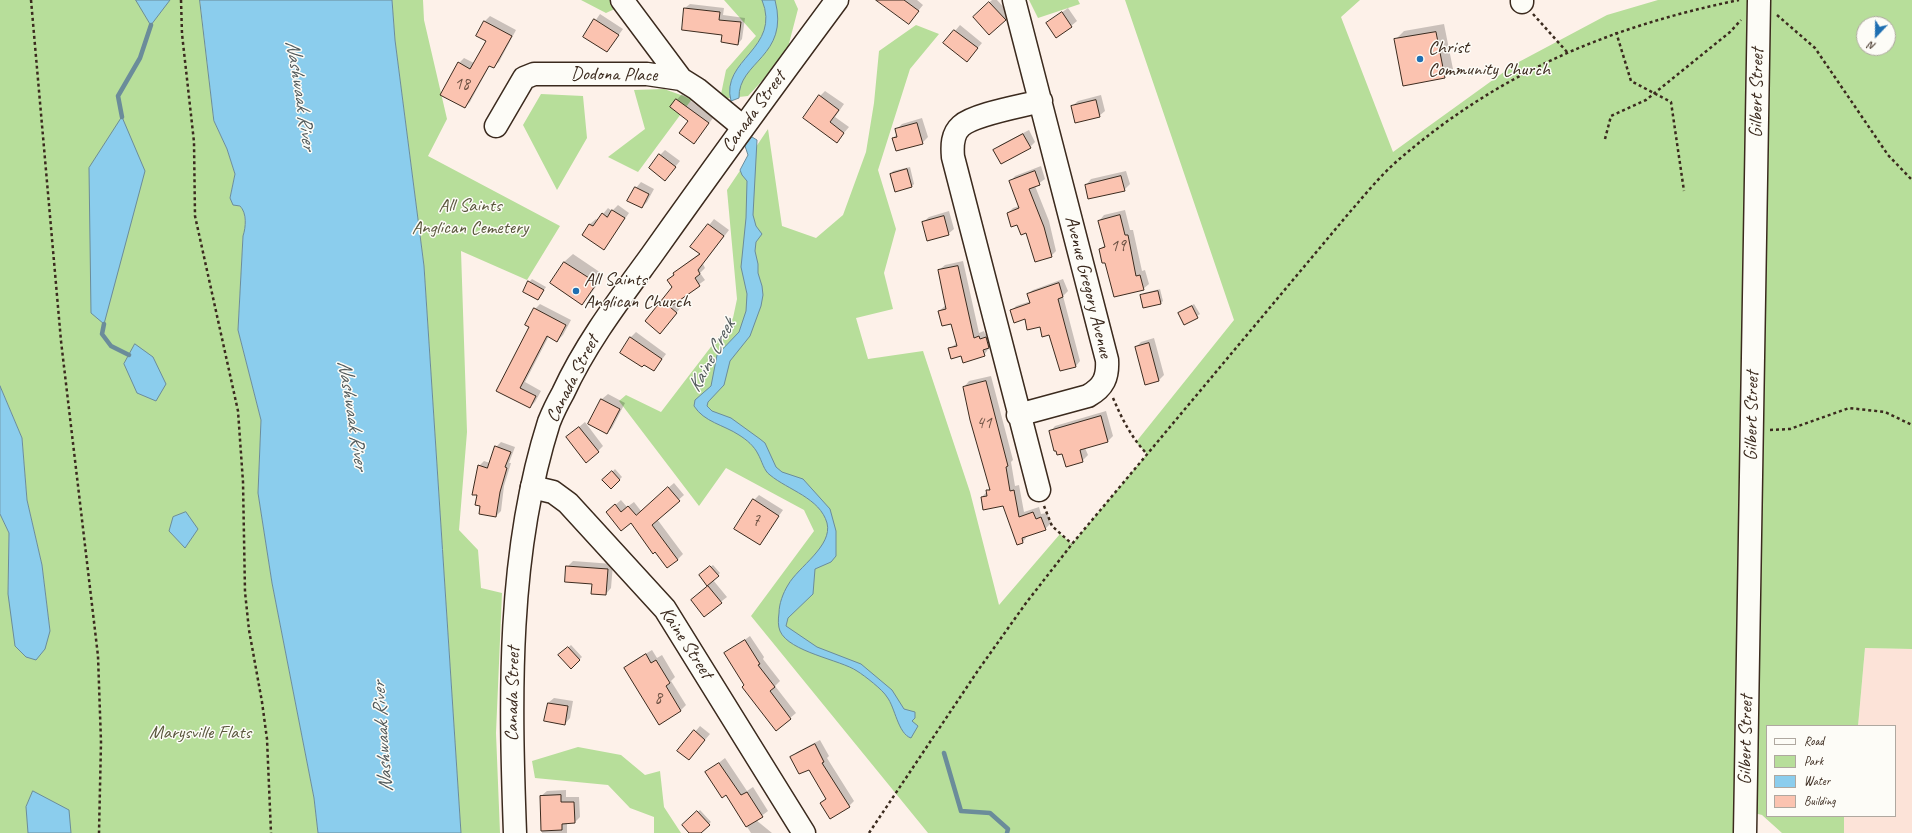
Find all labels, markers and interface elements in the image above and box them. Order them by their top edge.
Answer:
north arrow [1856,16,1896,56]
place label: Christ Community Church [1428,37,1550,81]
text: N [1866,38,1878,54]
water label: Nashwaak River [280,39,320,151]
street label: Gilbert Street [1745,48,1769,138]
marker: Christ Community Church [1415,54,1425,64]
street label: Dodona Place [571,63,657,87]
street label: Canada Street [717,67,791,157]
house number: 18 [454,75,470,95]
park label: All Saints Anglican Cemetery [412,195,528,239]
street label: Avenue Gregory Avenue [1059,214,1117,360]
house number: 19 [1110,237,1126,257]
place label: All Saints Anglican Church [584,269,690,313]
marker: All Saints Anglican Church [571,286,581,296]
water label: Kaine Creek [683,316,741,396]
street label: Canada Street [541,332,605,426]
water label: Nashwaak River [332,359,372,471]
street label: Gilbert Street [1740,371,1764,461]
house number: 41 [976,414,992,434]
house number: 7 [752,512,760,532]
street label: Kaine Street [654,603,718,683]
street label: Canada Street [501,646,525,742]
water label: Nashwaak River [367,681,399,793]
house number: 8 [654,689,662,709]
street label: Gilbert Street [1734,695,1758,785]
park label: Marysville Flats [149,722,251,744]
legend [1766,725,1896,817]
text: Road [1804,733,1824,749]
text: Park [1804,753,1823,769]
text: Water [1804,773,1830,789]
text: Building [1804,793,1836,809]

